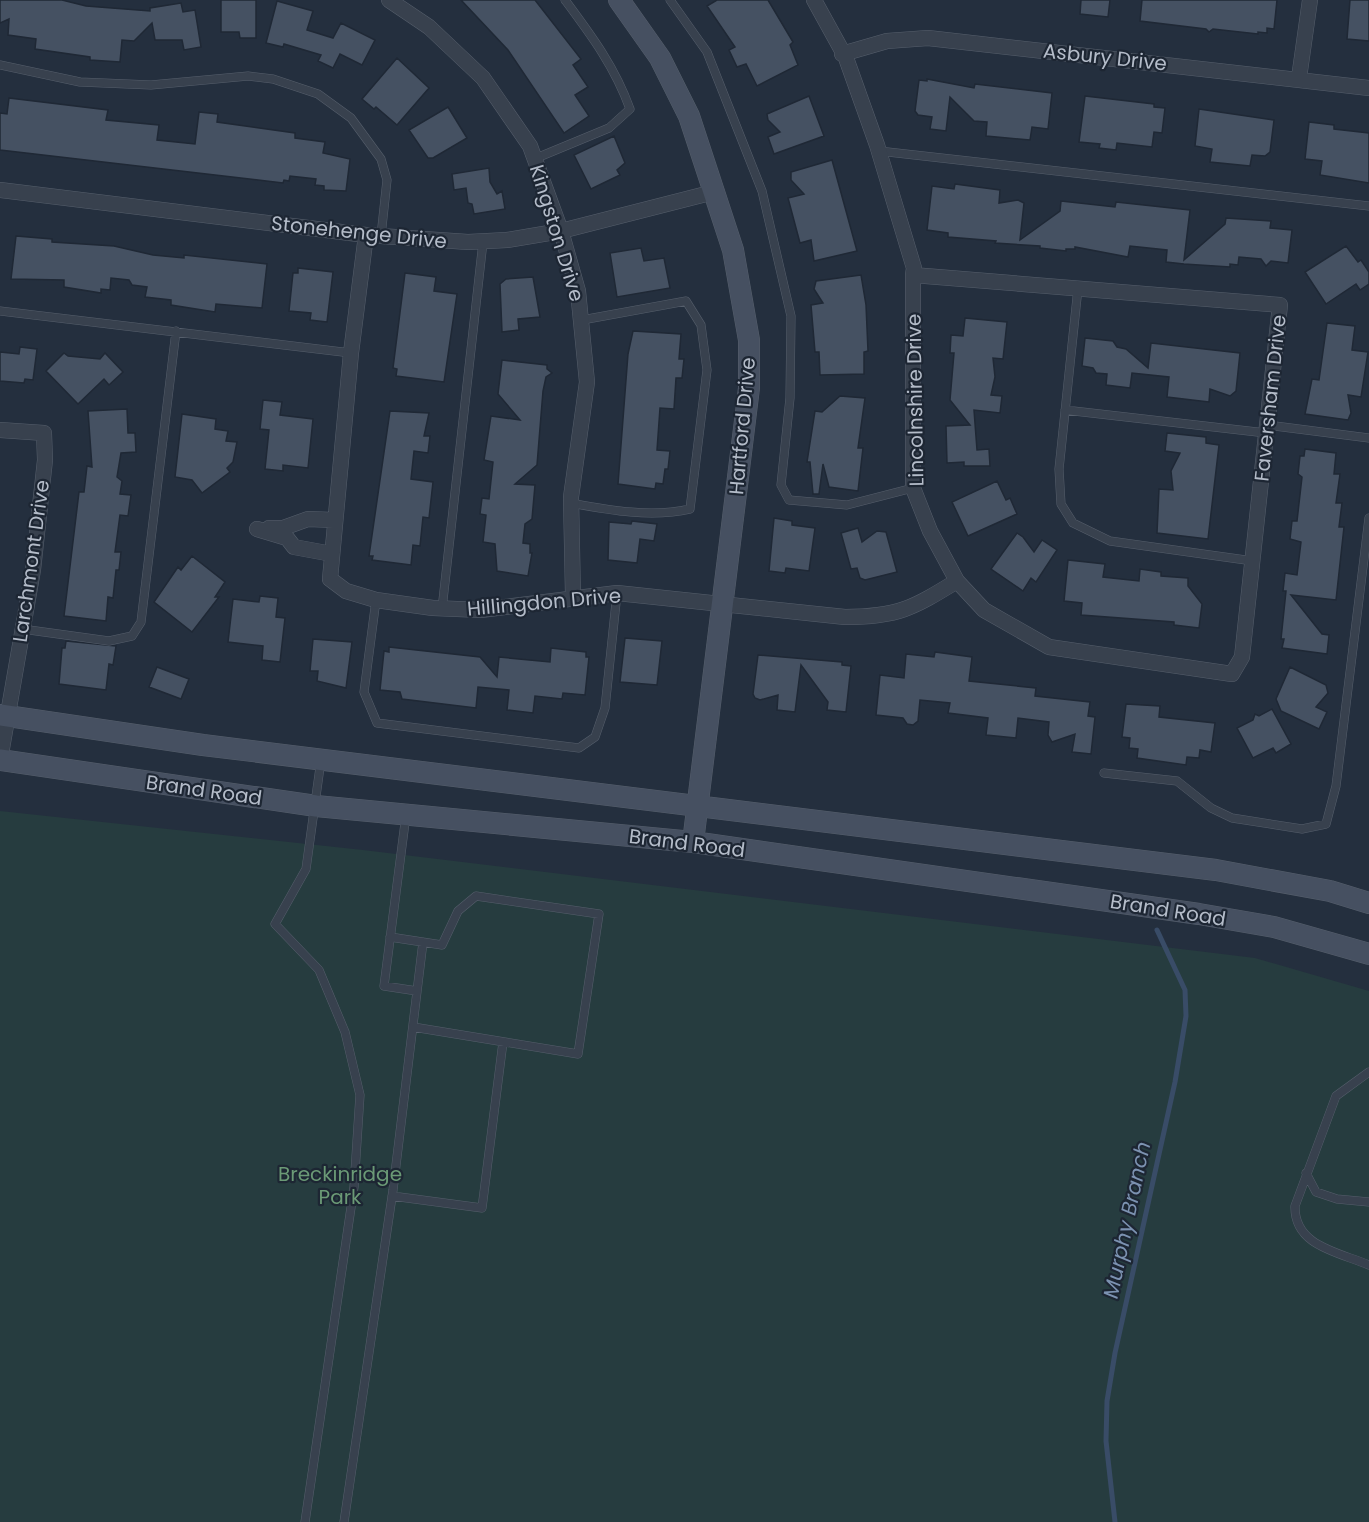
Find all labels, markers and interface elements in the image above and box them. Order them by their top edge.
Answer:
street label: Asbury Drive [1042,37,1168,77]
street label: Kingston Drive [523,161,591,305]
street label: Stonehenge Drive [270,209,448,255]
street label: Faversham Drive [1247,313,1293,483]
street label: Lincolnshire Drive [899,314,931,486]
street label: Hartford Drive [722,356,762,496]
street label: Larchmont Drive [6,478,56,644]
street label: Hillingdon Drive [466,581,622,623]
street label: Brand Road [144,768,264,812]
street label: Brand Road [627,822,747,864]
street label: Brand Road [1108,887,1228,933]
water label: Murphy Branch [1096,1139,1157,1301]
park label: Breckinridge Park [278,1160,402,1211]

